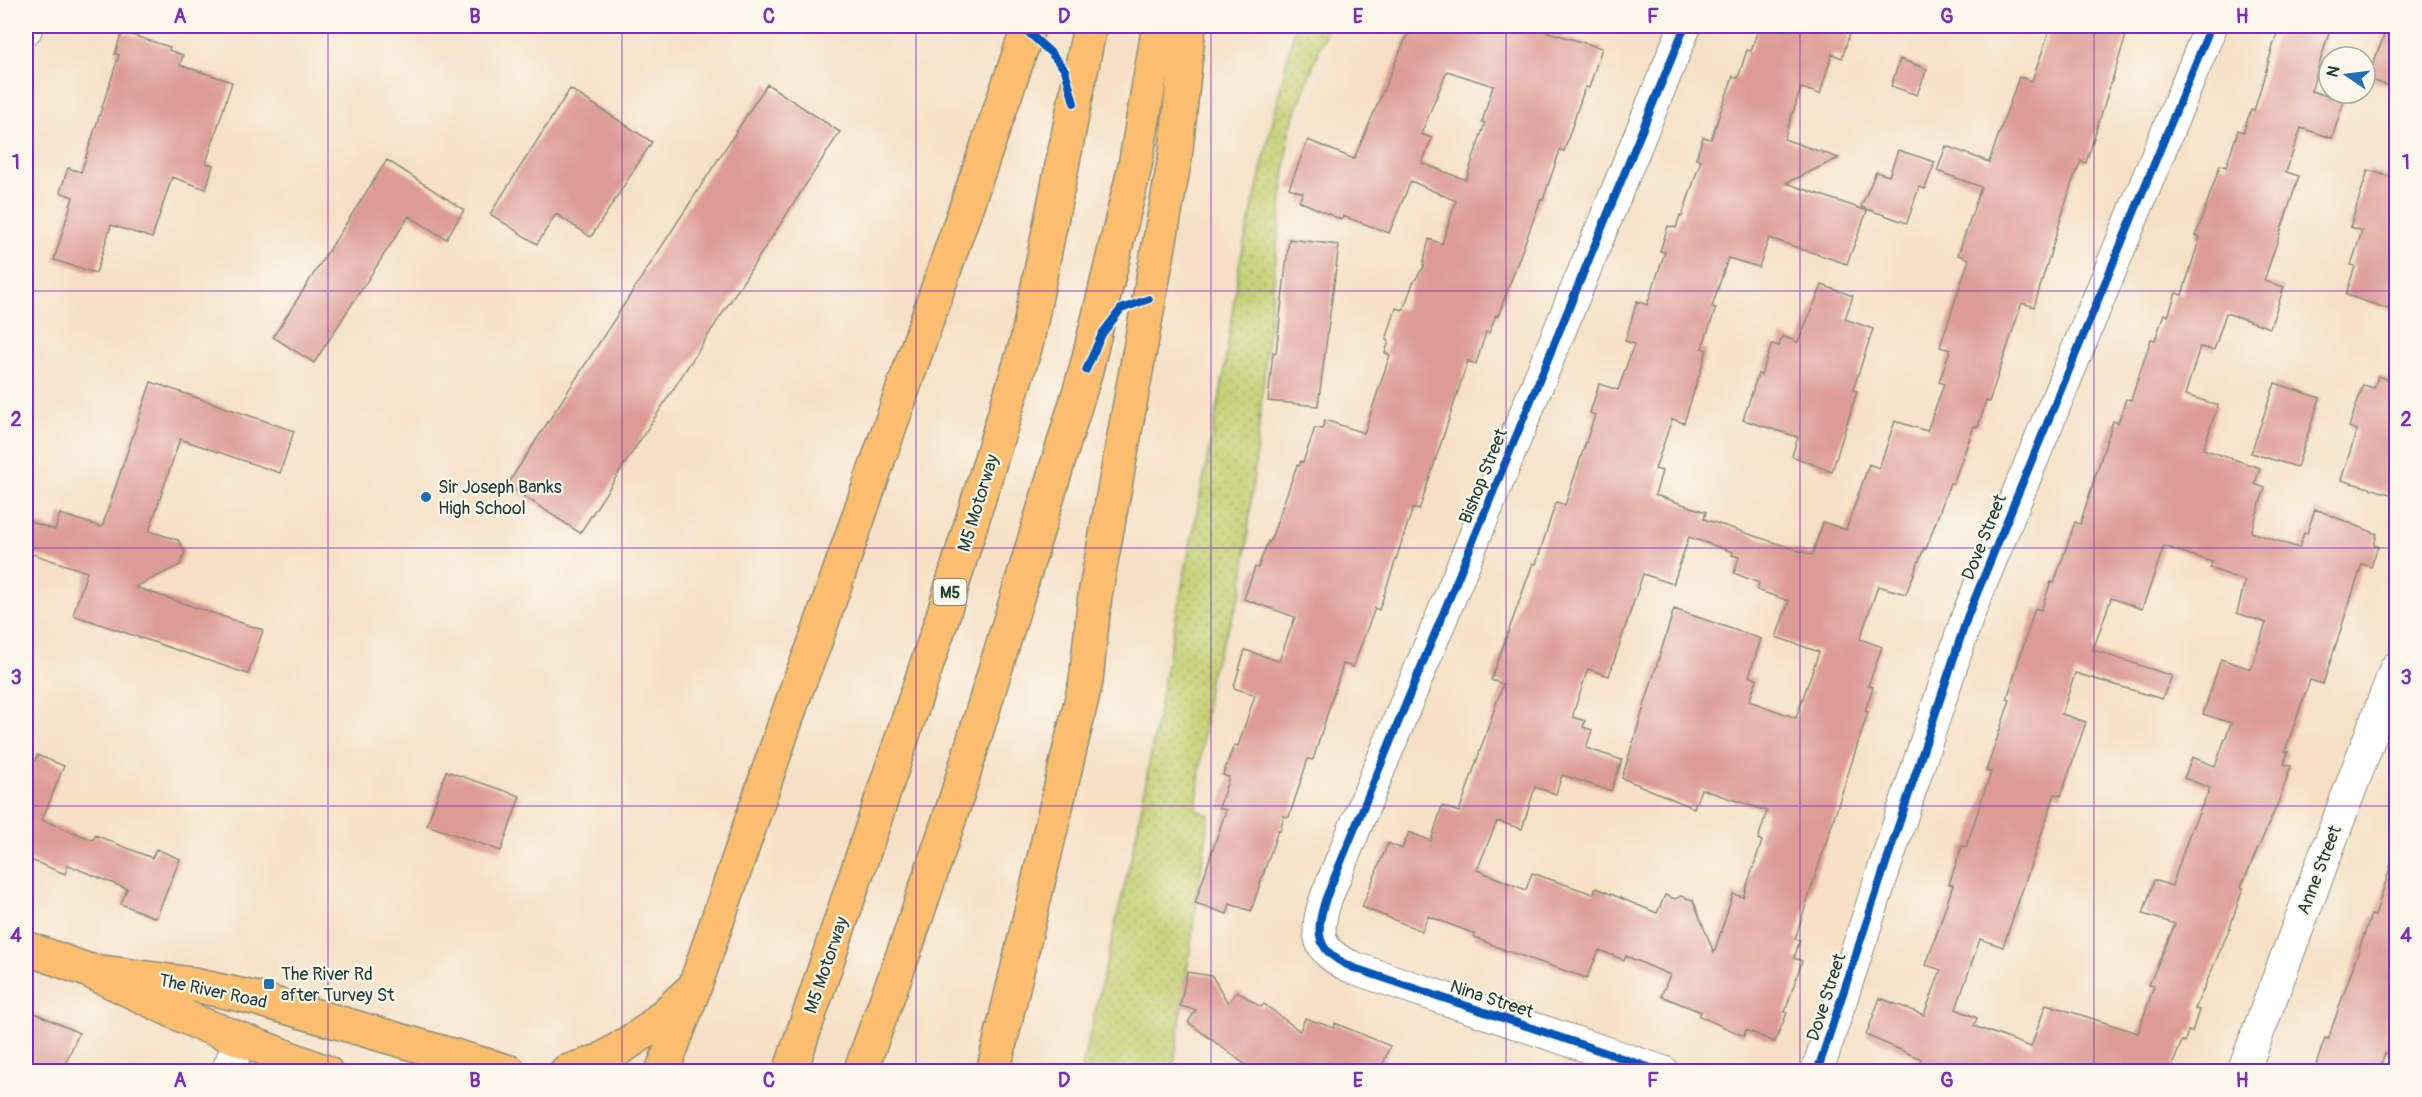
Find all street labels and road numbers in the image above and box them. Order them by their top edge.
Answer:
street label: Bishop Street [1454,424,1513,527]
street label: M5 Motorway [953,451,1004,555]
street label: Dove Street [1957,490,2012,584]
road number: M5 [934,579,966,605]
street label: Anne Street [2292,822,2347,918]
street label: M5 Motorway [799,913,854,1017]
street label: Dove Street [1802,950,1852,1044]
street label: The River Road [157,969,269,1014]
street label: Nina Street [1447,975,1537,1024]

